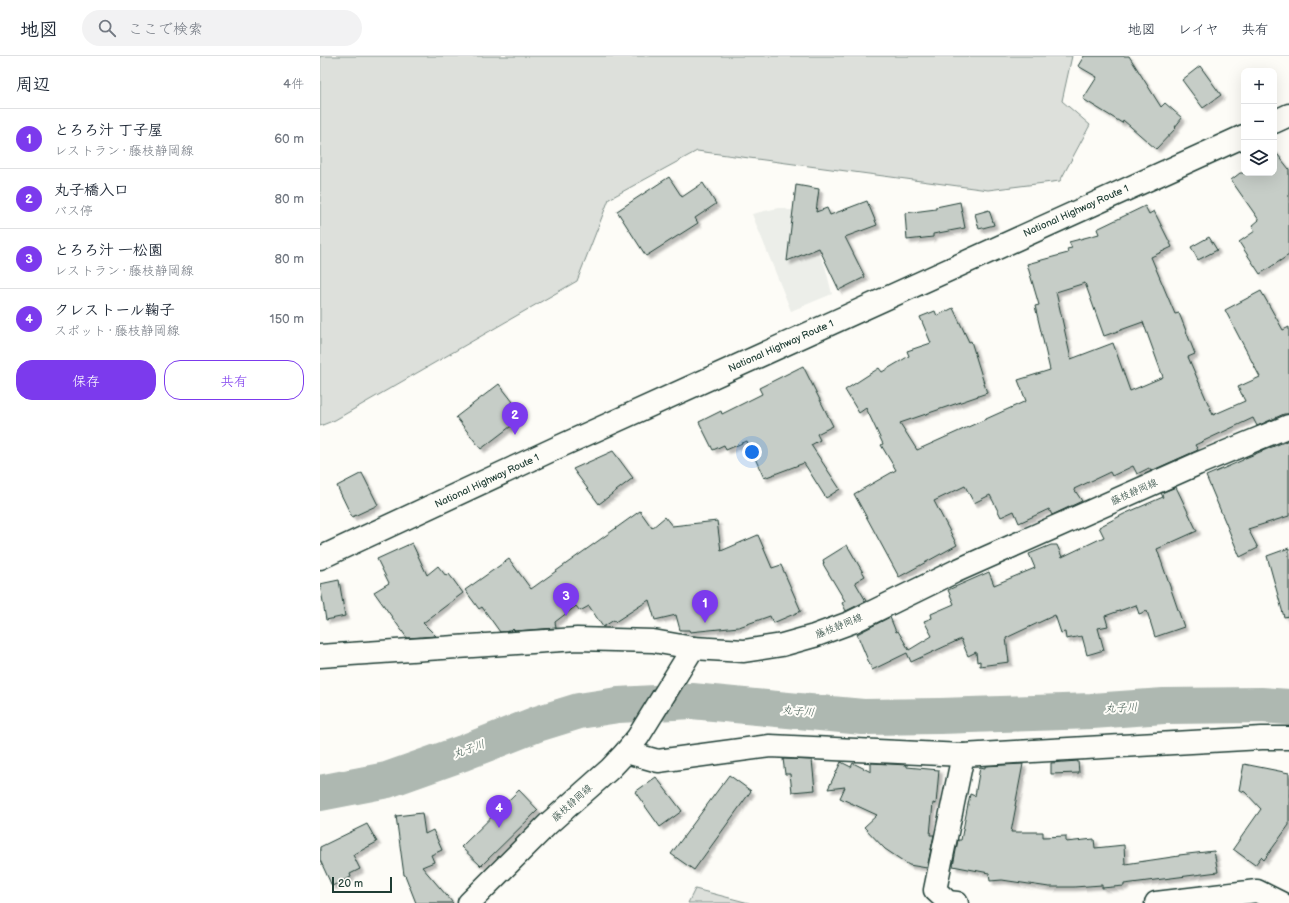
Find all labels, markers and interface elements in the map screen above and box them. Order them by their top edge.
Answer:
search box [82,10,362,46]
icon: search [96,17,118,39]
text: 地図 [20,19,58,42]
text: ここで検索 [128,20,203,39]
text: 地図 [1128,21,1156,38]
text: レイヤ [1178,21,1219,38]
text: 共有 [1241,21,1269,38]
map controls [1241,68,1277,176]
button: + [1241,68,1277,104]
text: 周辺 [16,75,50,95]
text: 4件 [283,76,304,92]
button: − [1241,104,1277,140]
text: とろろ汁 丁子屋 [54,121,163,140]
text: 1 [26,131,32,147]
text: 60 m [274,131,304,147]
button: layers [1241,140,1277,176]
text: レストラン · 藤枝静岡線 [54,143,194,159]
text: 丸子橋入口 [54,181,129,200]
street label: National Highway Route 1 [1022,182,1131,240]
text: 2 [25,191,33,207]
text: 80 m [275,191,304,207]
text: バス停 [54,203,93,219]
text: とろろ汁 一松園 [54,241,163,260]
text: 3 [25,251,33,267]
text: 80 m [275,251,304,267]
text: レストラン · 藤枝静岡線 [54,263,194,279]
text: クレストール鞠子 [54,301,175,320]
text: 4 [25,311,33,327]
text: 150 m [270,311,304,327]
street label: National Highway Route 1 [727,317,836,375]
text: スポット · 藤枝静岡線 [54,323,179,339]
button: 保存 [16,360,156,400]
button: 共有 [164,360,304,400]
pin: 2 [502,402,528,435]
your location [742,442,762,462]
street label: National Highway Route 1 [433,451,541,510]
street label: 藤枝静岡線 [1109,476,1159,508]
pin: 3 [553,583,579,616]
pin: 1 [692,590,718,623]
street label: 藤枝静岡線 [814,611,864,641]
water label: 丸子川 [1104,701,1138,715]
water label: 丸子川 [781,703,815,719]
water label: 丸子川 [451,737,487,761]
street label: 藤枝静岡線 [549,782,595,824]
pin: 4 [486,795,512,828]
scale bar [332,875,392,894]
text: 20 m [338,877,363,890]

